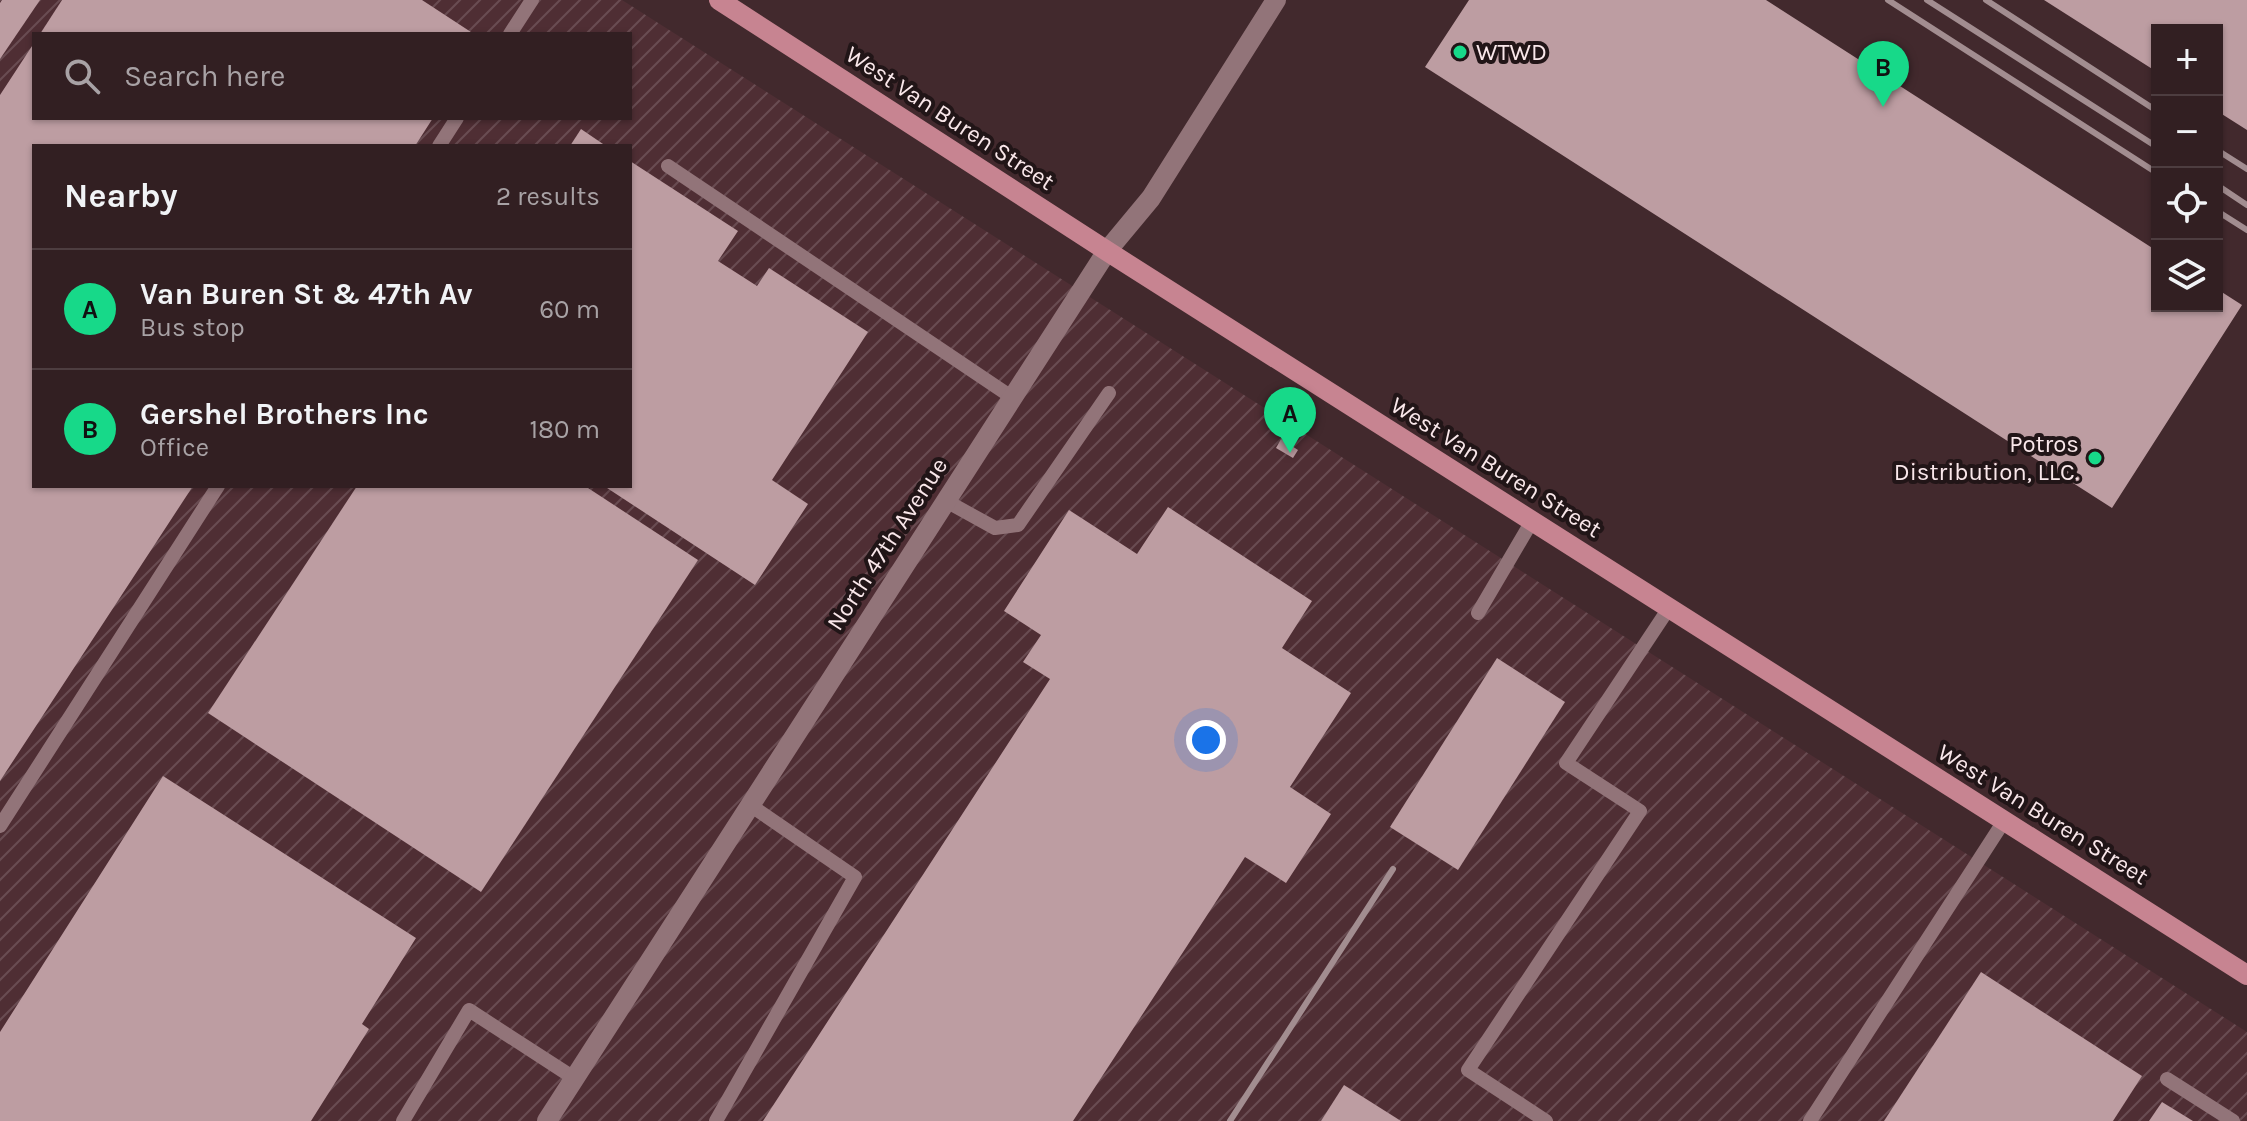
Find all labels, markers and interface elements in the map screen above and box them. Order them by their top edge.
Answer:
map controls [2151,24,2223,312]
button: + [2151,24,2223,96]
search box [32,32,632,120]
place label: WTWD [1476,38,1547,66]
street label: West Van Buren Street [840,40,1060,196]
pin: B [1857,41,1909,107]
marker: WTWD [1451,43,1469,61]
icon: search [60,54,104,98]
text: Search here [124,58,285,94]
button: − [2151,96,2223,168]
button: locate [2151,168,2223,240]
text: Nearby [64,176,178,216]
text: 2 results [496,181,600,212]
button: layers [2151,240,2223,312]
text: Van Buren St & 47th Av [140,276,473,312]
text: A [82,294,98,325]
text: 60 m [539,294,600,325]
text: Bus stop [140,312,245,343]
pin: A [1264,387,1316,453]
street label: West Van Buren Street [1386,391,1606,543]
text: Gershel Brothers Inc [140,396,429,432]
text: B [82,414,98,445]
text: 180 m [530,414,600,445]
place label: Potros Distribution, LLC. [1894,430,2079,486]
text: Office [140,432,209,463]
marker: Potros Distribution, LLC. [2086,449,2104,467]
street label: North 47th Avenue [821,452,953,636]
your location [1186,720,1226,760]
street label: West Van Buren Street [1933,738,2153,890]

